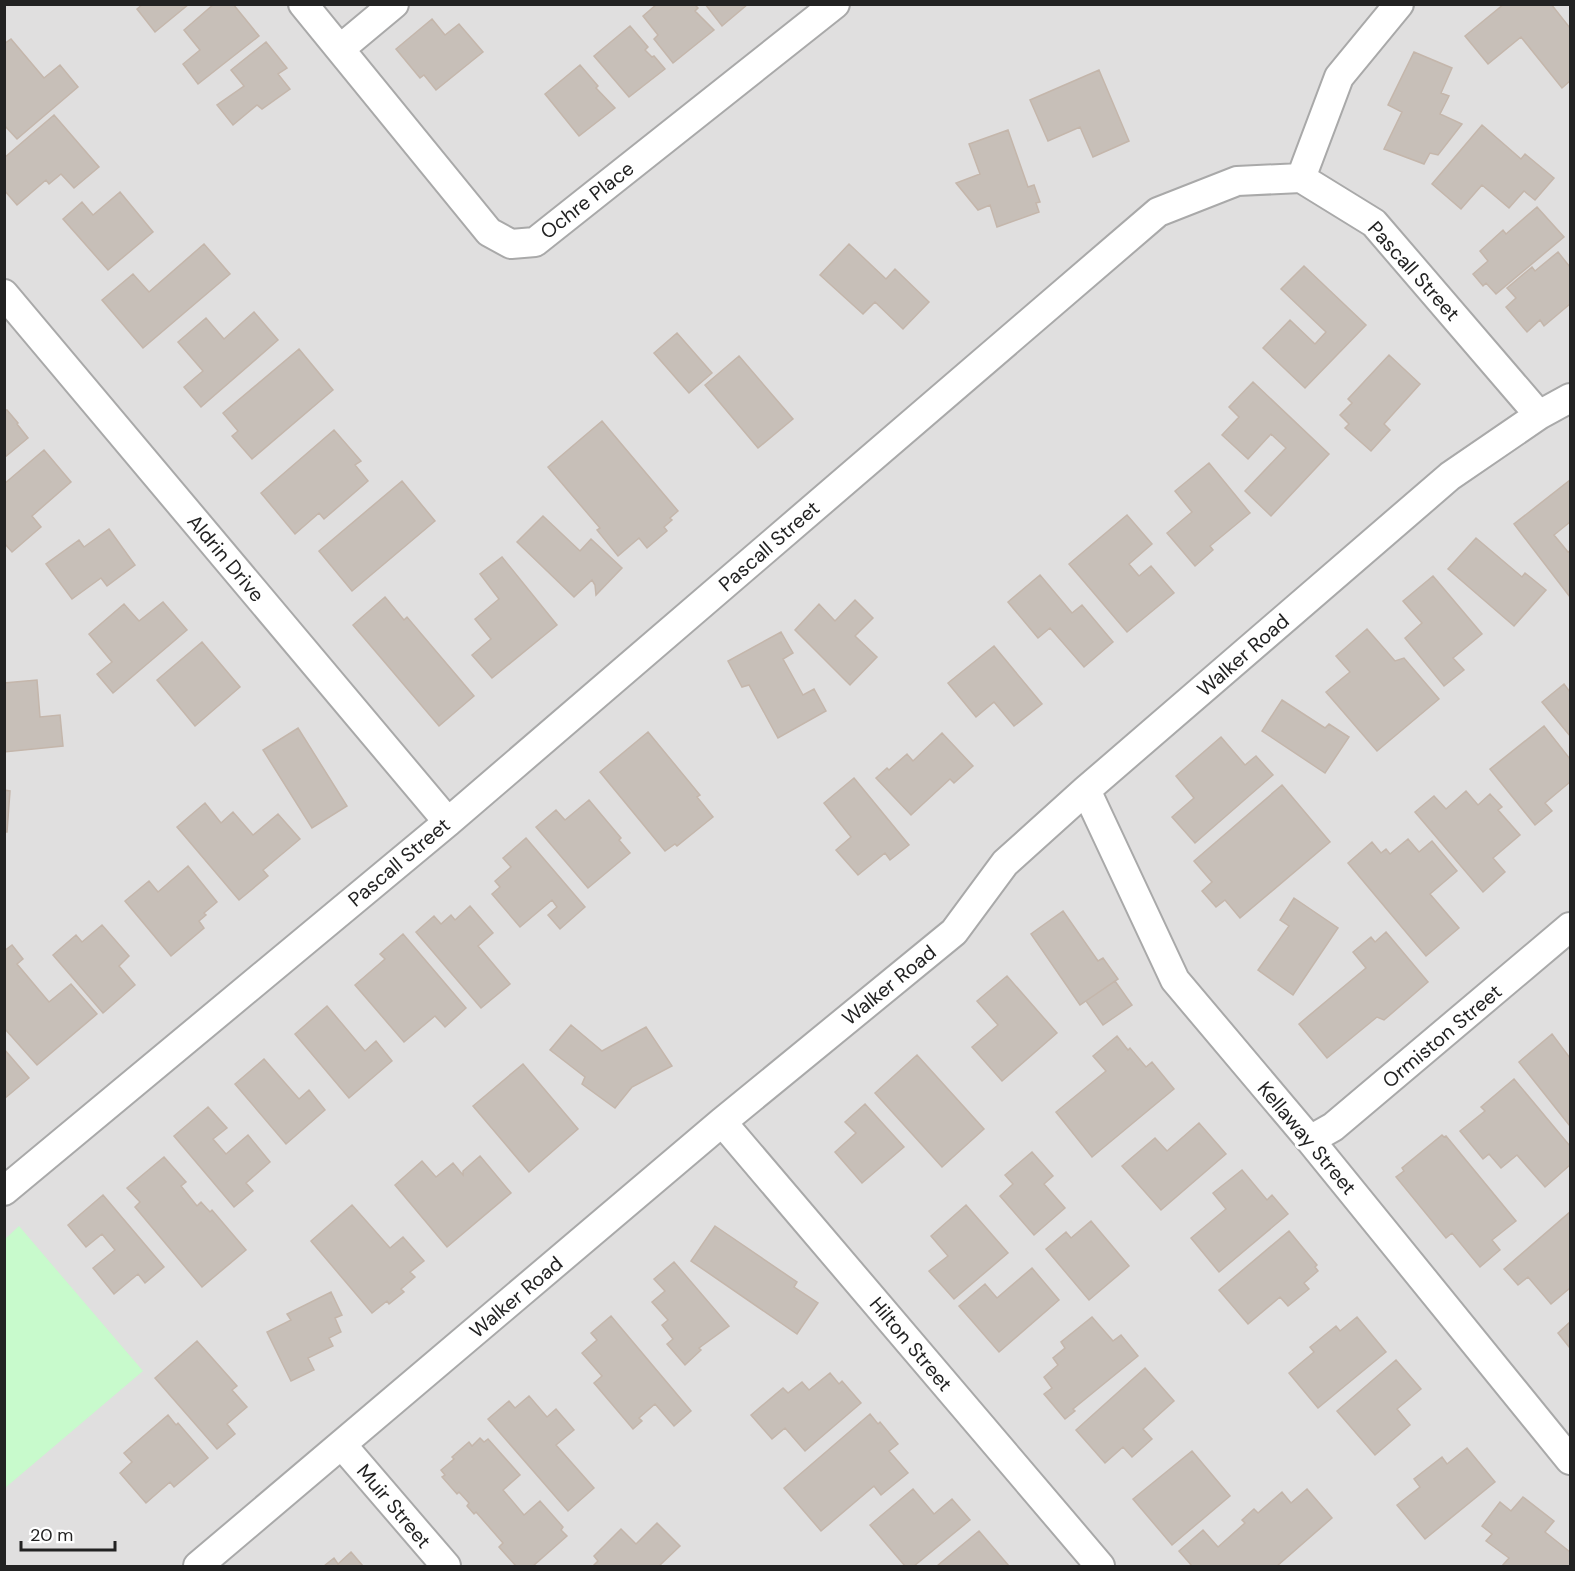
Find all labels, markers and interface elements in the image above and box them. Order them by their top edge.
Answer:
street label: Ochre Place [535,155,639,245]
street label: Pascall Street [1362,216,1466,326]
street label: Pascall Street [713,495,825,597]
street label: Aldrin Drive [182,509,270,607]
street label: Walker Road [1192,608,1294,702]
street label: Pascall Street [343,812,455,912]
street label: Walker Road [837,939,941,1031]
street label: Ormiston Street [1377,978,1507,1094]
street label: Kellaway Street [1252,1076,1362,1200]
street label: Walker Road [464,1250,568,1344]
street label: Hilton Street [864,1291,958,1397]
street label: Muir Street [351,1458,437,1554]
scale bar [21,1514,116,1552]
text: 20 m [30,1523,73,1547]

